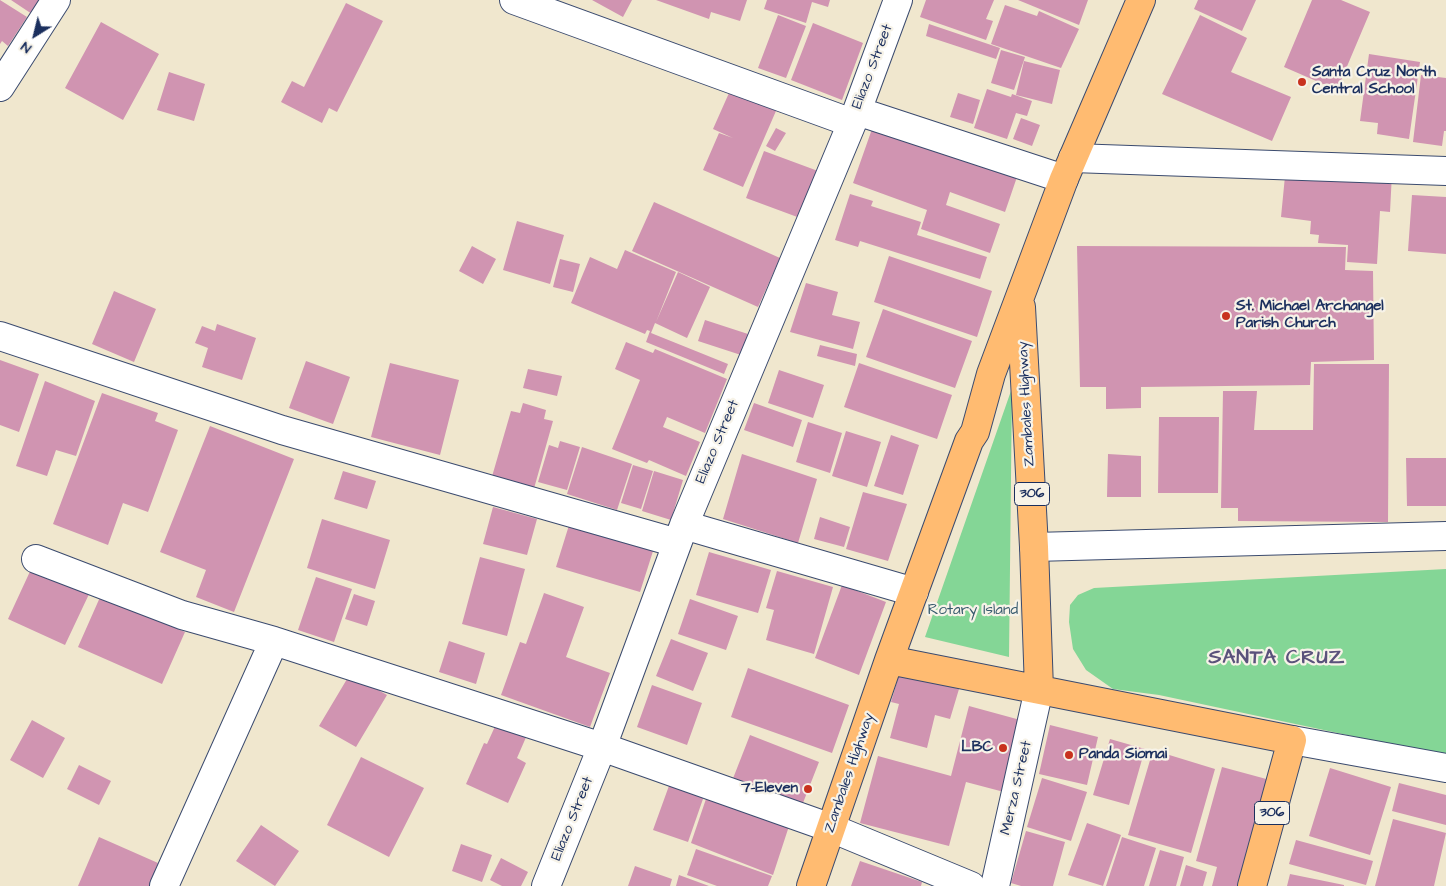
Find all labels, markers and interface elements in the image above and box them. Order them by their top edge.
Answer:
north arrow [10,10,60,60]
street label: Eliazo Street [849,22,897,112]
text: N [17,36,36,58]
place label: Santa Cruz North Central School [1312,64,1436,99]
marker: Santa Cruz North Central School [1296,76,1308,88]
place label: St. Michael Archangel Parish Church [1236,298,1384,333]
marker: St. Michael Archangel Parish Church [1220,310,1232,322]
street label: Zambales Highway [1015,341,1039,467]
street label: Eliazo Street [692,397,744,487]
road number: 306 [1014,482,1050,506]
park label: Rotary Island [928,602,1018,620]
district label: SANTA CRUZ [1207,647,1347,671]
street label: Zambales Highway [821,711,879,835]
place label: LBC [961,739,993,757]
street label: Merza Street [997,739,1037,837]
marker: LBC [997,742,1009,754]
place label: Panda Siomai [1079,746,1167,764]
marker: Panda Siomai [1063,749,1075,761]
street label: Eliazo Street [548,774,598,864]
place label: 7-Eleven [741,780,798,798]
marker: 7-Eleven [802,783,814,795]
road number: 306 [1254,801,1290,824]

